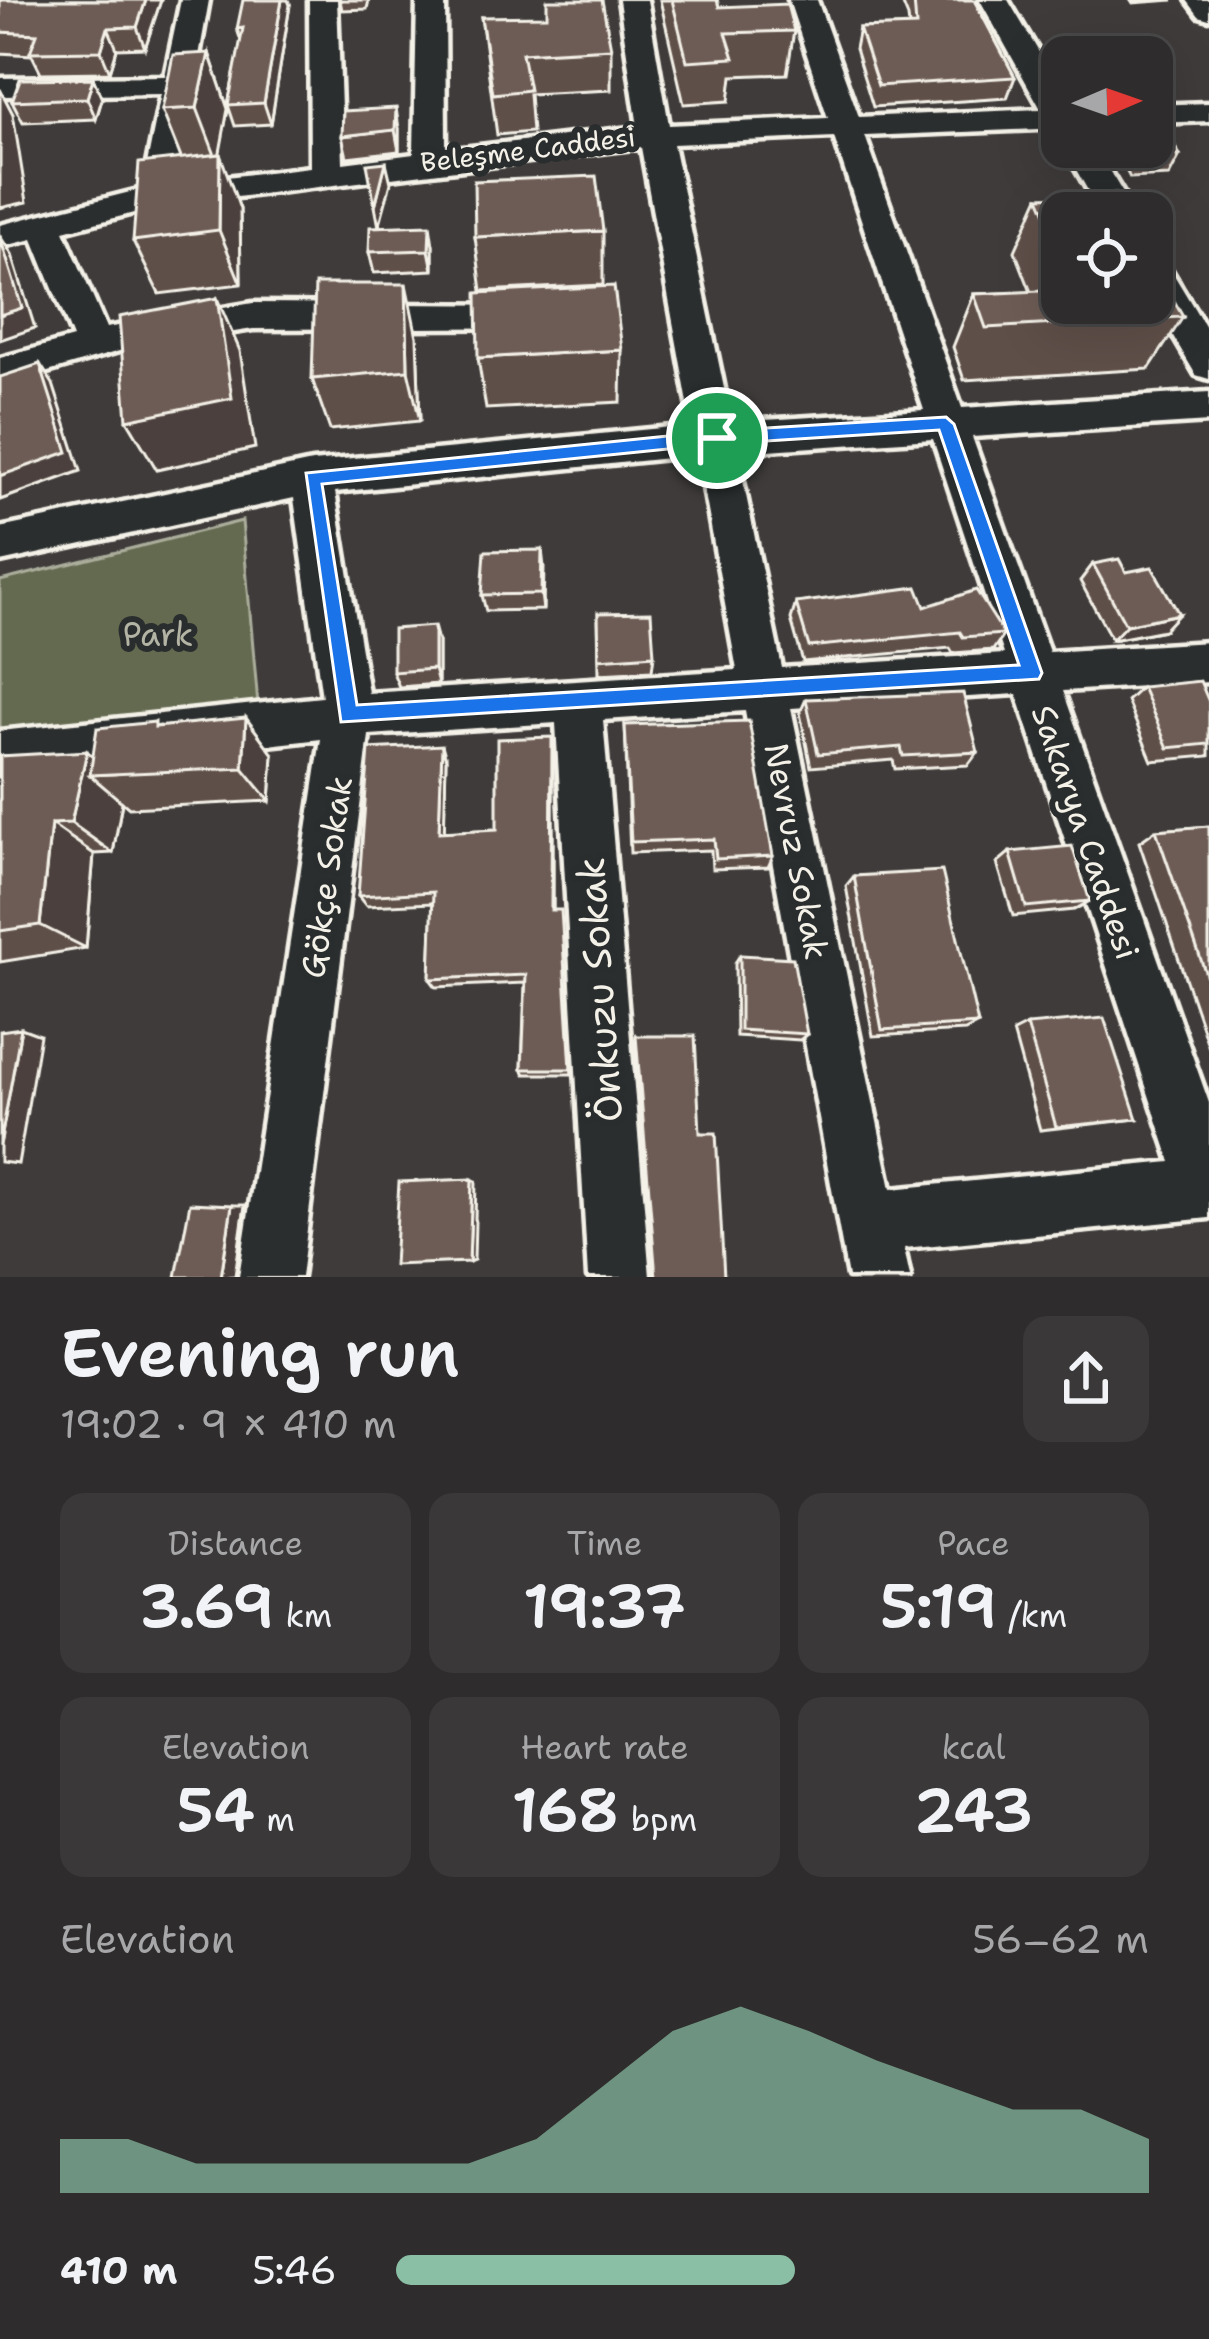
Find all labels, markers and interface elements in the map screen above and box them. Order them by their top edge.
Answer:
north arrow [1041,36,1173,168]
map controls [1041,36,1173,324]
street label: Beleşme Caddesi [418,118,637,181]
button: locate [1041,192,1173,324]
pin [666,387,768,489]
icon: arrive [684,405,750,471]
park label: Park [123,612,193,657]
street label: Sakarya Caddesi [1021,699,1150,965]
street label: Nevruz Sokak [753,739,840,963]
street label: Gökçe Sokak [290,773,363,981]
street label: Önkuzu Sokak [564,856,634,1124]
text: Evening run [60,1309,460,1397]
button: share [1023,1316,1149,1442]
text: 19:02 · 9 × 410 m [60,1398,396,1450]
text: Distance [168,1521,303,1566]
text: Time [567,1521,642,1566]
text: Pace [937,1521,1010,1566]
text: 3.69 [139,1566,274,1646]
text: 19:37 [523,1566,686,1646]
text: 5:19 [880,1566,997,1646]
text: km [274,1593,332,1638]
text: /km [997,1593,1067,1638]
text: Elevation [162,1725,309,1770]
text: Heart rate [520,1725,689,1770]
text: kcal [941,1725,1006,1770]
text: 54 [176,1770,255,1850]
text: 168 [512,1770,620,1850]
text: 243 [914,1770,1033,1850]
text: m [255,1797,295,1842]
text: bpm [620,1797,697,1842]
text: Elevation [60,1913,235,1965]
text: 56–62 m [972,1913,1149,1965]
text: 410 m [60,2244,178,2296]
text: 5:46 [252,2244,337,2296]

